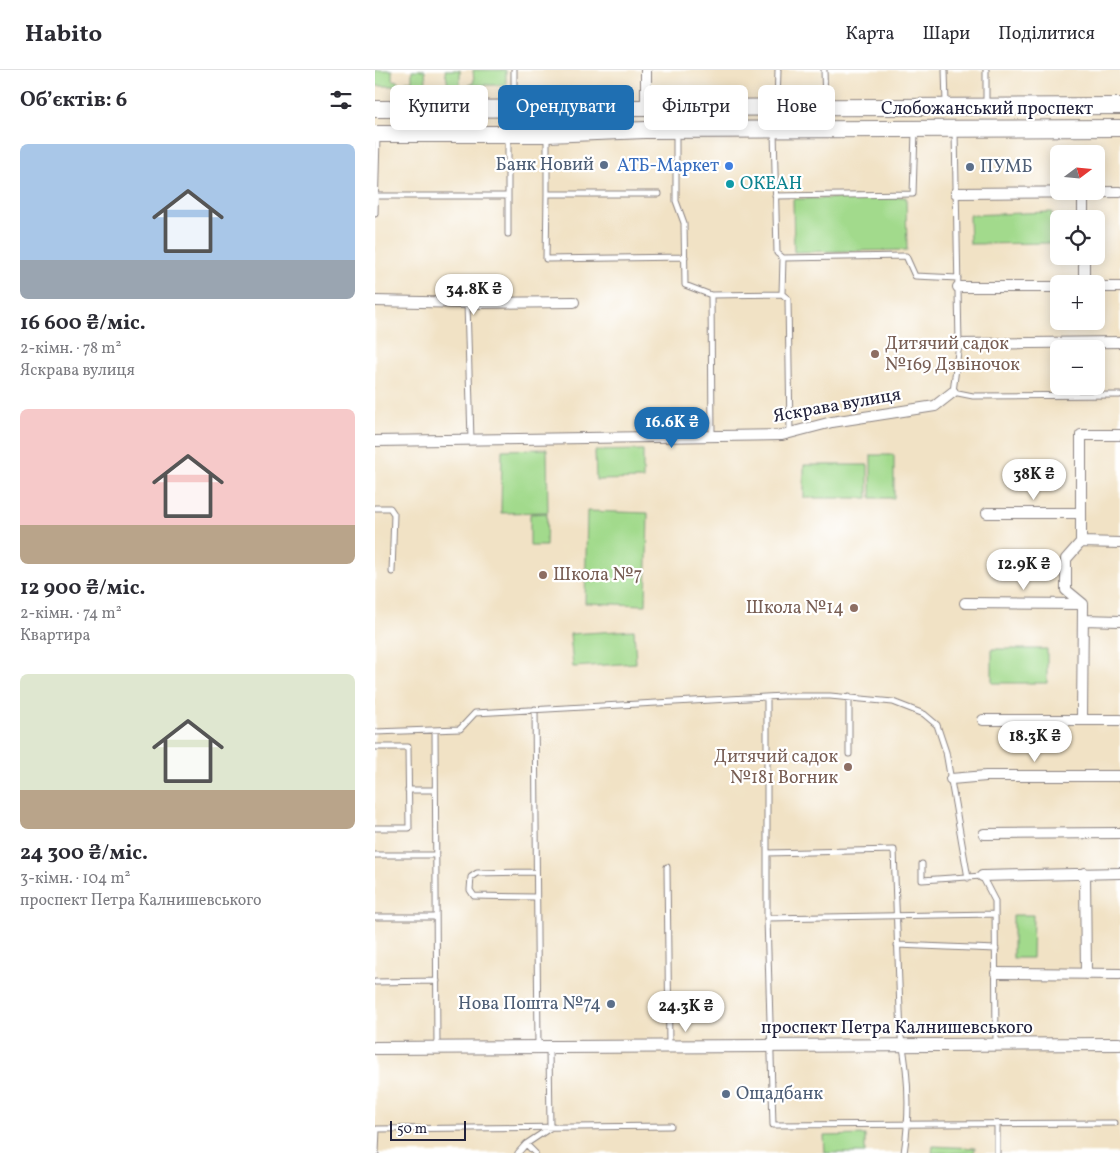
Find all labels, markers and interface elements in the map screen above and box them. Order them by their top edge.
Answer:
text: Habito [25,18,102,52]
text: Карта [846,22,894,47]
text: Шари [922,22,970,47]
text: Поділитися [998,22,1095,47]
chip: Купити [390,85,488,130]
chip: Орендувати [498,85,634,130]
chip: Фільтри [644,85,748,130]
chip: Нове [758,85,835,130]
text: Об’єктів: 6 [20,86,127,115]
icon: filters [327,86,355,114]
street label: Слобожанський проспект [881,97,1093,122]
north arrow [1050,145,1105,200]
map controls [1050,145,1105,395]
place label: Банк Новий [496,153,594,178]
place label: АТБ-Маркет [617,154,719,179]
place label: ПУМБ [980,155,1033,180]
marker: Банк Новий [598,159,610,171]
marker: АТБ-Маркет [723,160,735,172]
marker: ПУМБ [964,161,976,173]
place label: ОКЕАН [740,172,802,197]
icon: home [143,176,233,266]
marker: ОКЕАН [724,178,736,190]
button: locate [1050,210,1105,265]
pin: 34.8K ₴ [428,274,520,316]
button: + [1050,275,1105,330]
text: 34.8K ₴ [446,279,502,301]
text: 16 600 ₴/міс. [20,309,146,338]
place label: Дитячий садок №169 Дзвіночок [885,332,1020,378]
text: 2-кімн. · 78 m² [20,338,121,360]
button: − [1050,340,1105,395]
marker: Дитячий садок №169 Дзвіночок [869,348,881,360]
text: Яскрава вулиця [20,360,135,382]
street label: Яскрава вулиця [771,382,903,430]
pin: 16.6K ₴ [626,406,718,449]
text: 16.6K ₴ [645,412,699,434]
icon: home [143,441,233,531]
pin: 38K ₴ [999,458,1069,501]
text: 38K ₴ [1013,464,1055,486]
pin: 12.9K ₴ [978,548,1070,591]
text: 12.9K ₴ [998,554,1050,576]
place label: Школа №7 [553,563,642,588]
marker: Школа №7 [537,569,549,581]
text: 12 900 ₴/міс. [20,574,145,603]
place label: Школа №14 [746,596,844,621]
marker: Школа №14 [848,602,860,614]
text: 2-кімн. · 74 m² [20,603,122,625]
text: Квартира [20,625,90,647]
icon: home [143,706,233,796]
pin: 18.3K ₴ [989,720,1081,763]
text: 18.3K ₴ [1009,726,1061,748]
place label: Дитячий садок №181 Вогник [714,745,838,791]
marker: Дитячий садок №181 Вогник [842,761,854,773]
text: 24 300 ₴/міс. [20,839,148,868]
text: 3-кімн. · 104 m² [20,868,131,890]
text: проспект Петра Калнишевського [20,890,262,912]
pin: 24.3K ₴ [640,990,732,1033]
place label: Нова Пошта №74 [458,992,601,1017]
text: 24.3K ₴ [658,996,714,1018]
marker: Нова Пошта №74 [605,998,617,1010]
street label: проспект Петра Калнишевського [761,1016,1033,1041]
place label: Ощадбанк [736,1082,823,1107]
marker: Ощадбанк [720,1088,732,1100]
scale bar [390,1118,466,1141]
text: 50 m [397,1120,427,1139]

